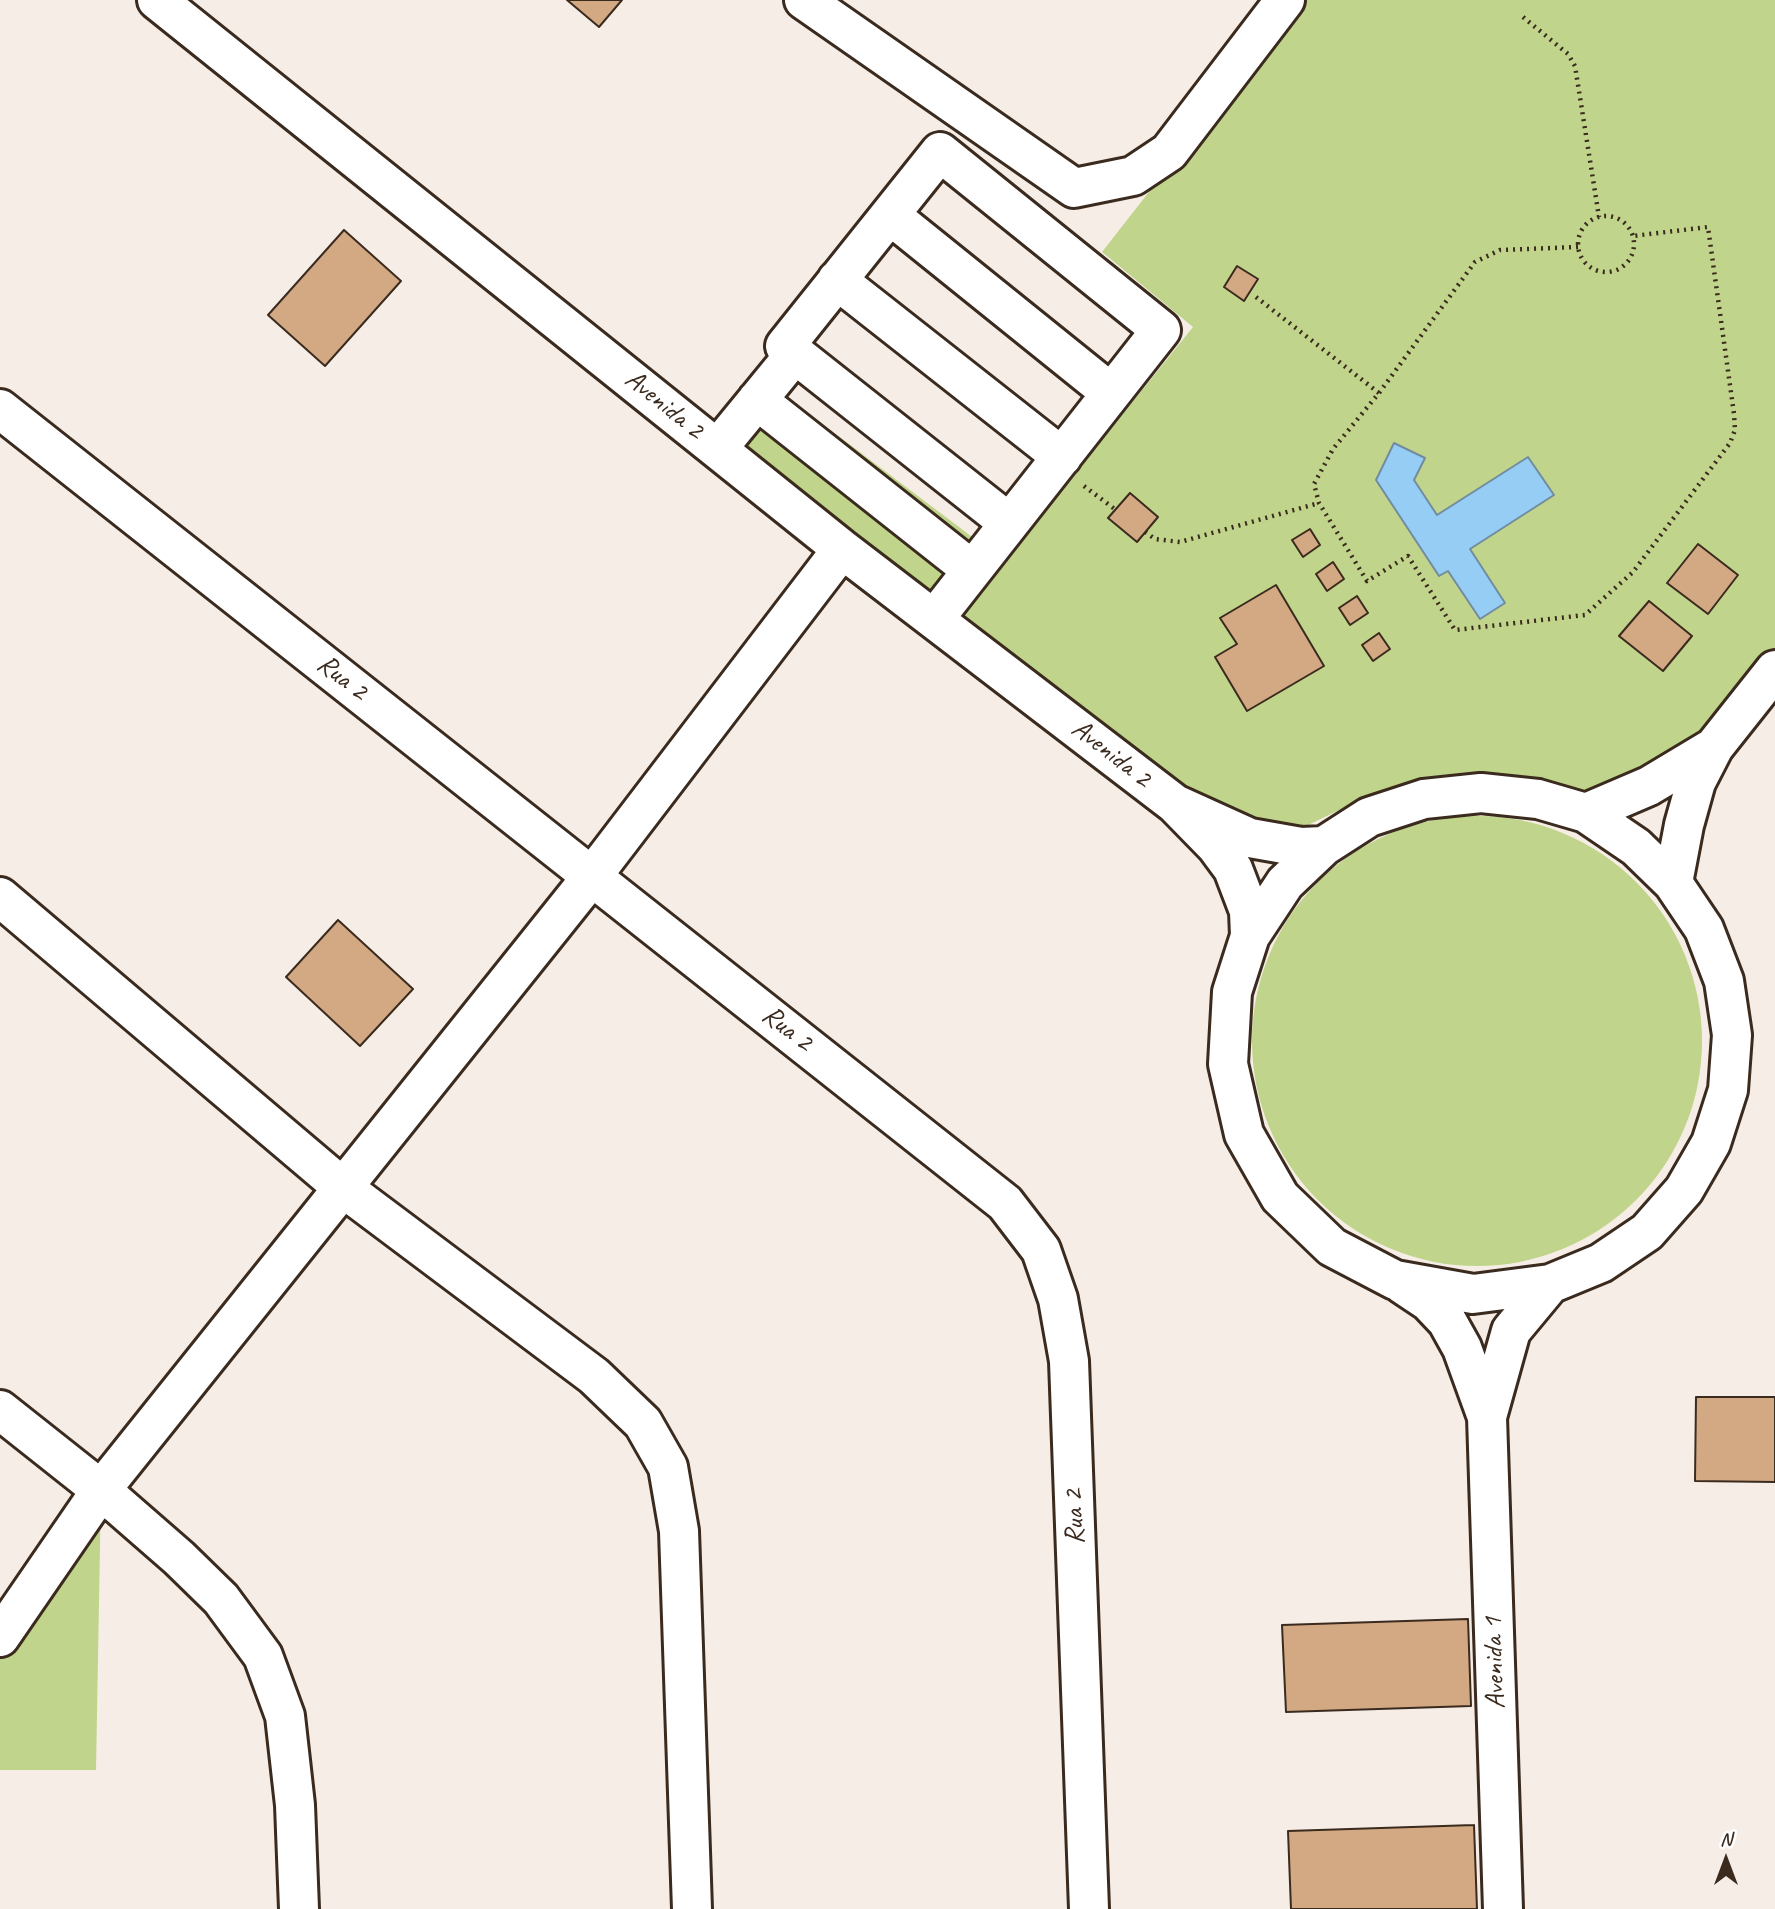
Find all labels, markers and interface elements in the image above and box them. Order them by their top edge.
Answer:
street label: Avenida 2 [618,363,710,447]
street label: Rua 2 [310,648,374,708]
street label: Avenida 2 [1064,712,1158,796]
street label: Rua 2 [755,999,819,1059]
street label: Rua 2 [1057,1489,1093,1545]
street label: Avenida 1 [1477,1616,1513,1710]
north arrow [1691,1825,1761,1895]
text: N [1720,1827,1732,1851]

